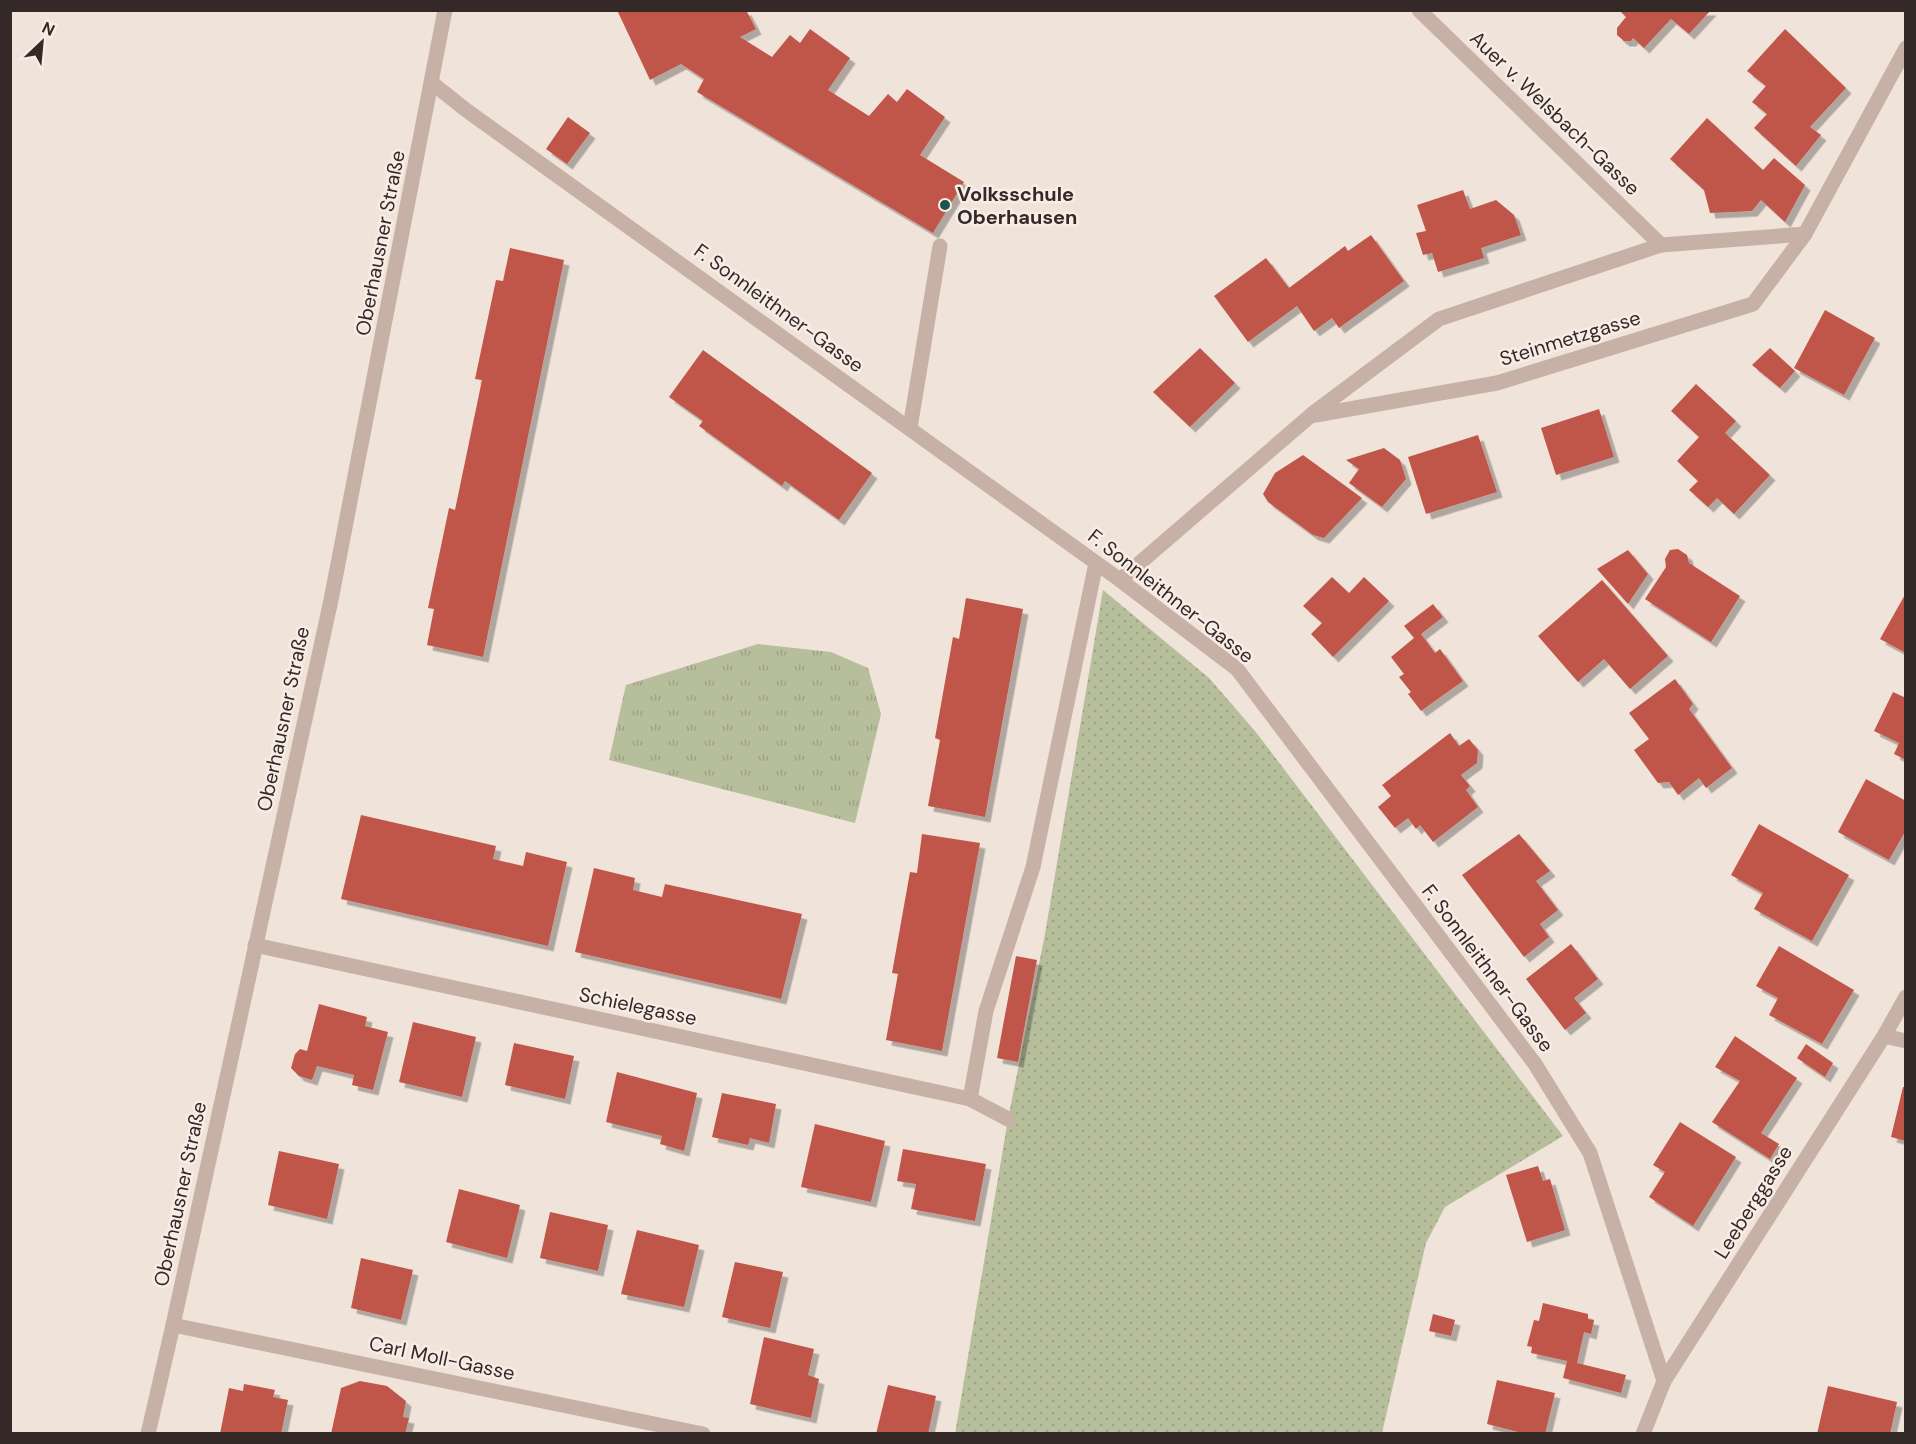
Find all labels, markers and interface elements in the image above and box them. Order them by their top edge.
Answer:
north arrow [12,12,72,72]
text: N [39,17,58,41]
street label: Auer v. Welsbach-Gasse [1465,25,1645,201]
street label: Oberhausner Straße [349,148,411,338]
place label: Volksschule Oberhausen [957,181,1077,230]
marker: Volksschule Oberhausen [938,198,952,212]
street label: F. Sonnleithner-Gasse [689,238,869,378]
street label: Steinmetzgasse [1496,304,1644,372]
street label: F. Sonnleithner-Gasse [1083,523,1259,669]
street label: Oberhausner Straße [251,624,315,814]
street label: F. Sonnleithner-Gasse [1416,879,1560,1057]
street label: Schielegasse [577,981,699,1031]
street label: Oberhausner Straße [148,1099,212,1289]
street label: Leeberggasse [1708,1141,1798,1263]
street label: Carl Moll-Gasse [367,1330,517,1386]

